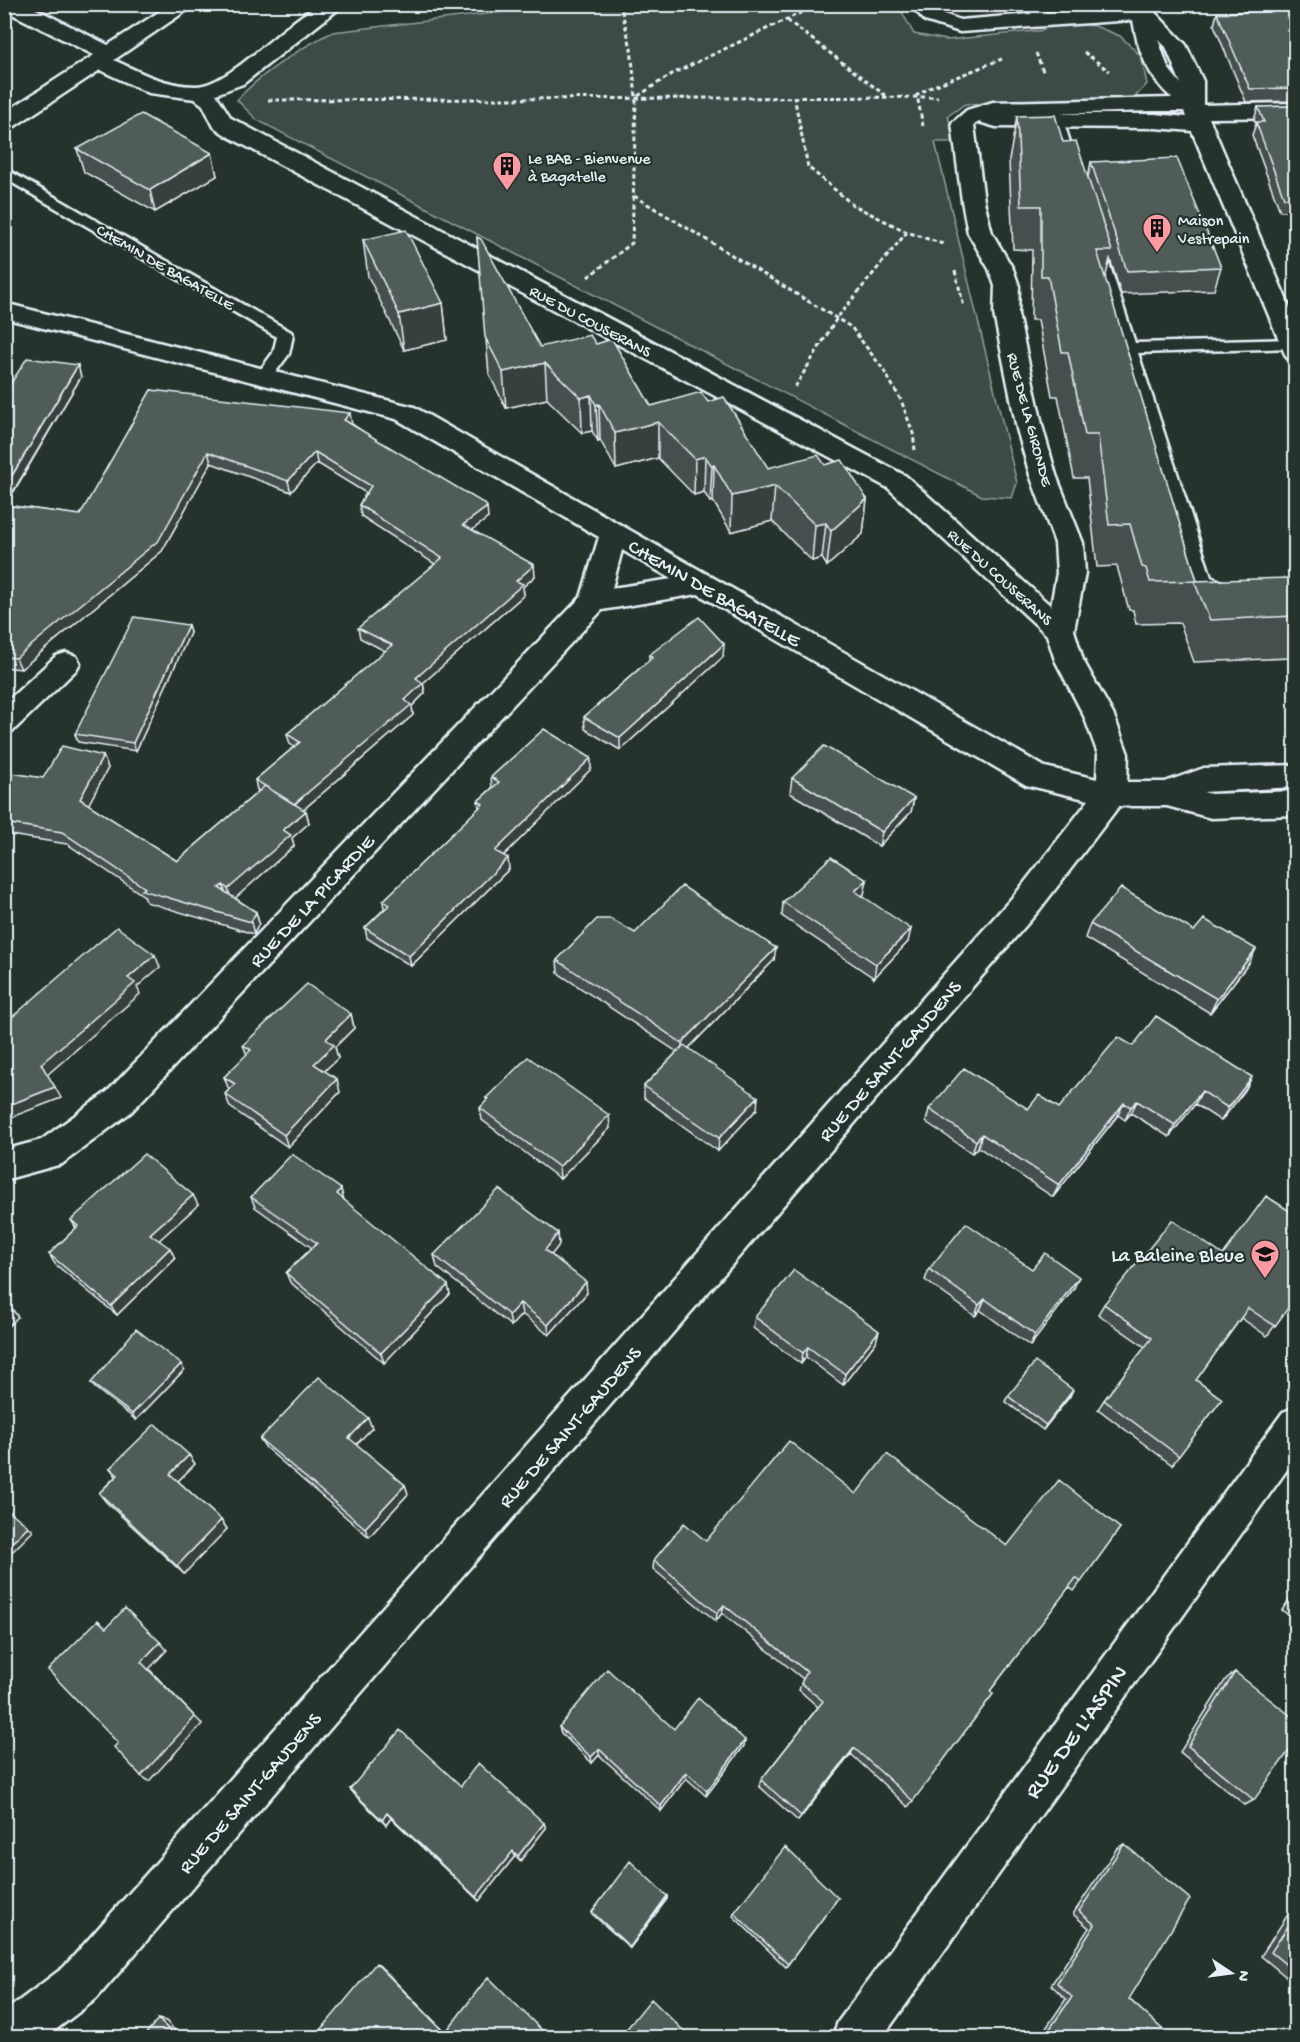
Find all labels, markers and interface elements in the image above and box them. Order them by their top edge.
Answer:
building icon: Le BAB - Bienvenue à Bagatelle [491,150,523,192]
place label: Le BAB - Bienvenue à Bagatelle [528,151,651,188]
building icon: Maison Vestrepain [1141,212,1173,254]
place label: Maison Vestrepain [1177,213,1250,250]
street label: CHEMIN DE BAGATELLE [92,222,237,317]
street label: RUE DU COUSERANS [525,283,654,364]
street label: RUE DE LA GIRONDE [1001,351,1055,490]
street label: RUE DU COUSERANS [942,526,1056,631]
street label: CHEMIN DE BAGATELLE [623,536,805,655]
street label: RUE DE LA PICARDIE [246,830,382,973]
street label: RUE DE SAINT-GAUDENS [815,976,968,1148]
school or university icon: La Baleine Bleue [1249,1238,1281,1280]
place label: La Baleine Bleue [1111,1246,1245,1269]
street label: RUE DE SAINT-GAUDENS [495,1342,648,1514]
street label: RUE DE L'ASPIN [1020,1661,1136,1806]
street label: RUE DE SAINT-GAUDENS [175,1708,328,1880]
north arrow [1201,1943,1261,2003]
text: N [1232,1968,1253,1983]

